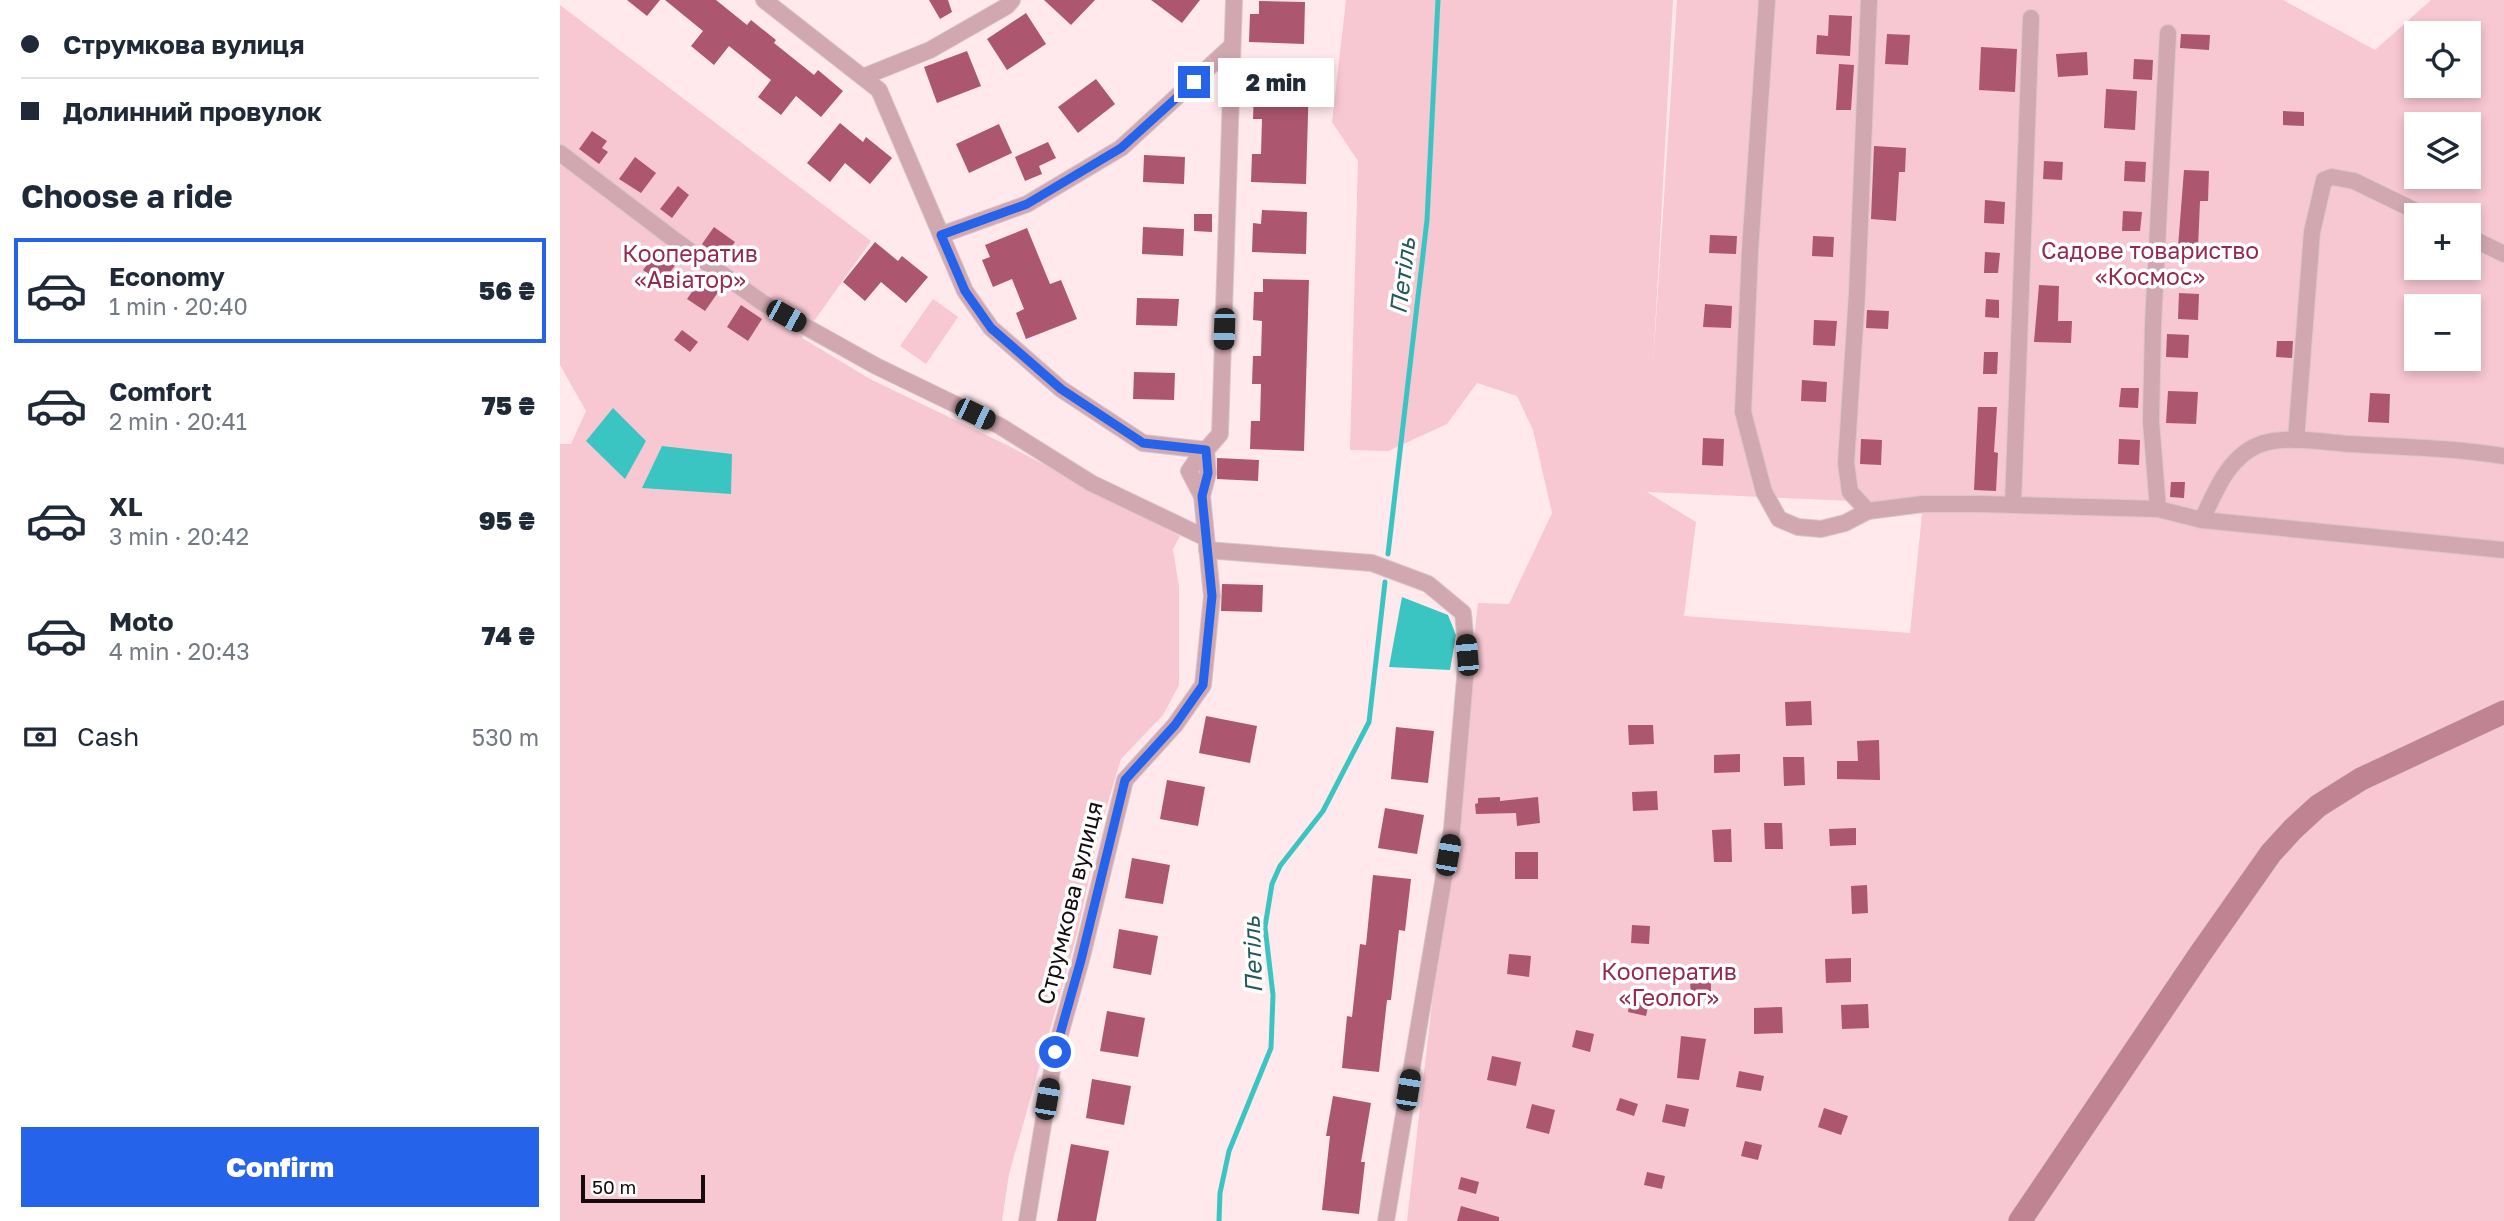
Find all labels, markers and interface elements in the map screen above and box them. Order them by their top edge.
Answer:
map controls [2404,21,2481,371]
button: locate [2404,21,2481,98]
text: Струмкова вулиця [63,29,304,60]
callout: 2 min [1218,57,1334,106]
route end [1178,66,1210,98]
text: 2 min [1246,68,1306,96]
text: Долинний провулок [63,96,322,127]
button: layers [2404,112,2481,189]
text: Choose a ride [21,177,233,215]
button: + [2404,203,2481,280]
water label: Петіль [1382,235,1421,316]
park label: Садове товариство «Космос» [2041,236,2259,290]
park label: Кооператив «Авіатор» [622,239,758,293]
icon: car [25,259,88,322]
text: Economy [109,261,225,292]
text: 56 ₴ [479,275,535,306]
text: 1 min · 20:40 [109,292,248,320]
button: − [2404,294,2481,371]
car [763,297,810,335]
car [1213,308,1236,350]
icon: car [25,374,88,437]
text: Comfort [109,376,212,407]
text: 75 ₴ [482,390,535,421]
car [952,395,999,433]
text: 2 min · 20:41 [109,407,247,435]
icon: car [25,489,88,552]
text: XL [109,491,143,522]
text: 95 ₴ [479,505,535,536]
text: 3 min · 20:42 [109,522,249,550]
icon: car [25,604,88,667]
text: Moto [109,606,174,637]
text: 74 ₴ [481,620,535,651]
car [1455,633,1480,677]
text: 4 min · 20:43 [109,637,250,665]
icon: cash [21,718,59,756]
text: Cash [77,721,139,752]
text: 530 m [472,723,539,751]
street label: Струмкова вулиця [1030,798,1108,1007]
car [1435,832,1462,878]
water label: Петіль [1236,915,1267,994]
park label: Кооператив «Геолог» [1601,957,1737,1011]
route start [1039,1036,1071,1068]
car [1395,1068,1422,1112]
car [1034,1076,1061,1122]
button: Confirm [21,1127,539,1207]
scale bar [581,1172,705,1204]
text: 50 m [592,1175,636,1198]

